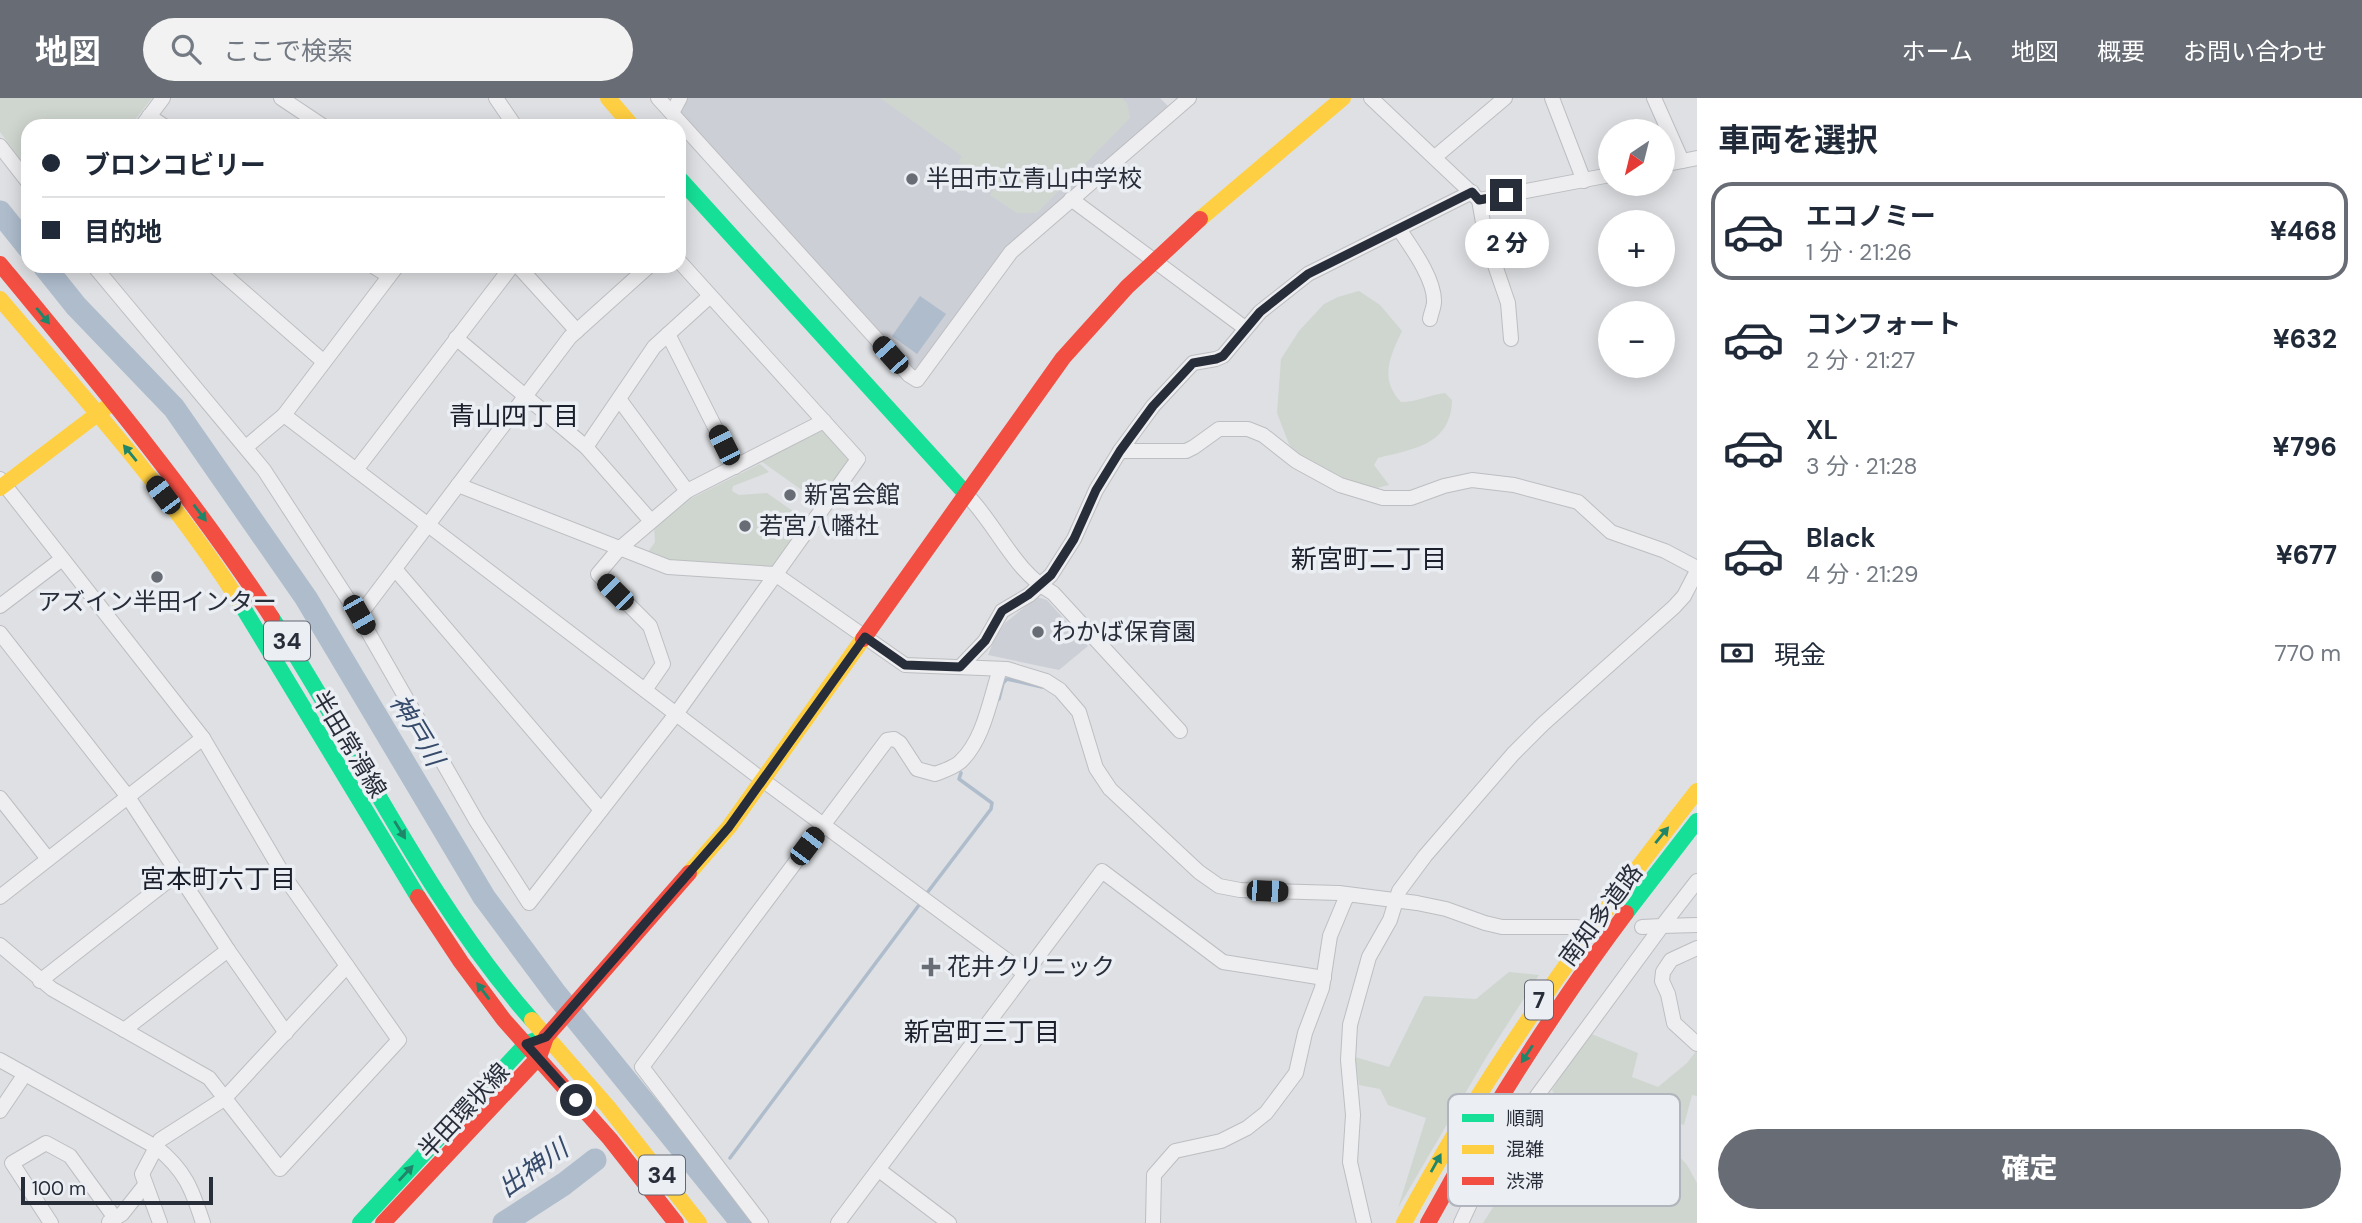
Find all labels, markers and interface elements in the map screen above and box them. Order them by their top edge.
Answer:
search box [143,18,633,81]
text: 地図 [35,30,101,73]
icon: search [167,30,205,68]
text: ここで検索 [223,34,353,68]
text: ホーム [1902,36,1973,67]
text: 地図 [2011,36,2059,67]
text: 概要 [2097,36,2145,67]
text: お問い合わせ [2183,36,2327,67]
north arrow [1598,119,1675,196]
map controls [1598,119,1675,378]
text: 車両を選択 [1718,119,1878,161]
text: ブロンコビリー [84,148,266,182]
place label: 半田市立青山中学校 [926,163,1142,194]
marker: 半田市立青山中学校 [904,171,920,187]
route end [1490,179,1522,211]
text: エコノミー [1806,199,1936,233]
icon: car [1722,200,1785,263]
button: + [1598,210,1675,287]
text: ¥468 [2270,214,2337,248]
text: 目的地 [84,215,162,249]
callout: 2 分 [1464,220,1548,268]
text: 2 分 [1486,228,1528,258]
text: 1 分 · 21:26 [1806,237,1912,267]
button: − [1598,301,1675,378]
text: コンフォート [1806,307,1961,341]
one-way arrow [35,308,50,325]
icon: car [1722,308,1785,371]
text: ¥632 [2273,322,2337,356]
car [869,332,912,378]
text: 2 分 · 21:27 [1806,345,1915,375]
district label: 青山四丁目 [449,399,579,433]
text: XL [1806,413,1838,447]
icon: car [1722,416,1785,479]
car [706,422,743,468]
text: ¥796 [2273,430,2337,464]
one-way arrow [123,444,138,462]
text: 3 分 · 21:28 [1806,451,1917,481]
car [142,472,185,518]
place label: 新宮会館 [804,479,900,510]
marker: 新宮会館 [782,487,798,503]
one-way arrow [193,504,207,522]
place label: 若宮八幡社 [759,510,879,541]
marker: 若宮八幡社 [737,518,753,534]
text: Black [1806,521,1876,555]
icon: car [1722,524,1785,587]
text: ¥677 [2276,538,2337,572]
district label: 新宮町二丁目 [1291,542,1447,576]
text: 4 分 · 21:29 [1806,559,1918,589]
marker: アズイン半田インター [149,569,165,585]
car [593,570,638,614]
place label: アズイン半田インター [37,586,277,617]
car [340,592,379,638]
place label: わかば保育園 [1052,616,1196,647]
road number: 34 [264,622,310,660]
marker: わかば保育園 [1030,624,1046,640]
icon: cash [1718,634,1756,672]
text: 現金 [1774,638,1826,672]
text: 770 m [2274,638,2341,668]
street label: 半田常滑線 [305,684,394,803]
water label: 神戸川 [382,688,453,775]
one-way arrow [394,820,407,839]
car [786,823,829,869]
one-way arrow [1655,826,1670,844]
street label: 南知多道路 [1552,857,1649,972]
district label: 宮本町六丁目 [140,862,296,896]
car [1246,880,1289,902]
place label: 花井クリニック [947,951,1115,982]
marker: 花井クリニック [921,957,941,977]
road number: 7 [1525,980,1553,1020]
one-way arrow [476,982,490,1000]
district label: 新宮町三丁目 [904,1015,1060,1049]
one-way arrow [1520,1044,1533,1063]
street label: 半田環状線 [411,1056,516,1165]
route start [560,1084,592,1116]
legend [1448,1094,1680,1206]
text: 順調 [1506,1106,1544,1131]
button: 確定 [1718,1129,2341,1209]
water label: 出神川 [491,1130,577,1204]
text: 混雑 [1506,1137,1544,1162]
one-way arrow [1431,1153,1442,1173]
road number: 34 [639,1156,685,1194]
one-way arrow [398,1165,414,1182]
text: 渋滞 [1506,1169,1544,1194]
scale bar [21,1174,214,1206]
text: 100 m [32,1176,86,1201]

